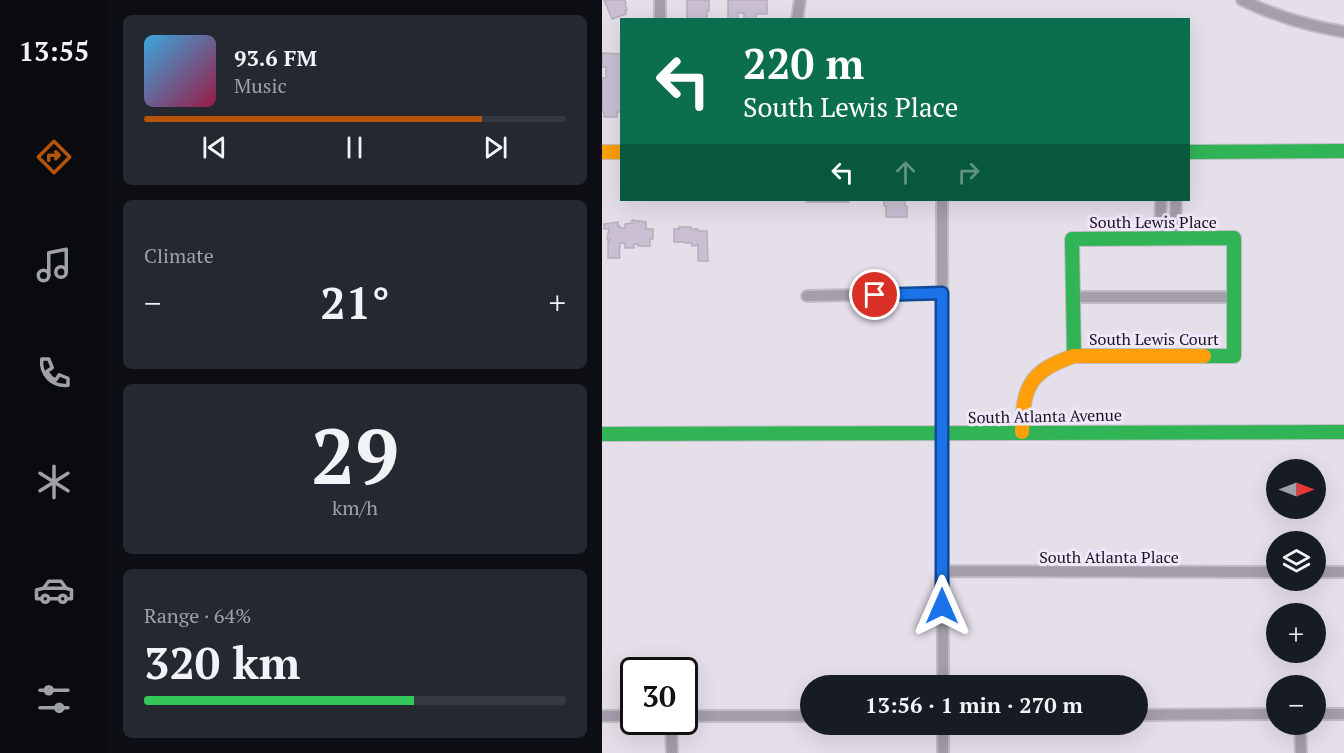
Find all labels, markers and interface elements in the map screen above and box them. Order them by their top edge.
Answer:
text: 13:55 [19,33,89,69]
text: 220 m [743,35,864,91]
icon: left [644,42,722,120]
text: 93.6 FM [234,43,317,72]
text: Music [234,72,287,99]
text: South Lewis Place [743,89,958,125]
icon: previous [198,131,231,164]
icon: pause [338,131,371,164]
icon: next [479,131,512,164]
icon: directions [33,136,75,178]
icon: left [826,156,859,189]
icon: ahead [889,156,922,189]
icon: right [952,156,985,189]
street label: South Lewis Place [1089,211,1217,233]
text: Climate [144,242,214,269]
icon: music [33,244,75,286]
pin [849,269,900,320]
text: 21° [320,272,390,332]
icon: arrive [858,278,891,311]
text: − [144,281,162,324]
text: + [548,281,566,324]
street label: South Lewis Court [1089,328,1219,350]
icon: phone [33,352,75,394]
text: 29 [311,403,399,506]
street label: South Atlanta Avenue [968,404,1122,428]
north arrow [1266,459,1326,519]
map controls [1266,459,1326,735]
icon: climate [33,461,75,503]
text: km/h [332,494,378,521]
button: layers [1266,531,1326,591]
street label: South Atlanta Place [1039,546,1179,568]
icon: car [33,569,75,611]
position arrow [910,574,974,638]
text: Range · 64% [144,602,251,629]
button: + [1266,603,1326,663]
text: 320 km [144,632,300,692]
speed limit sign: 30 [620,657,698,735]
button: − [1266,675,1326,735]
icon: filters [33,678,75,720]
text: 13:56 · 1 min · 270 m [865,690,1083,719]

